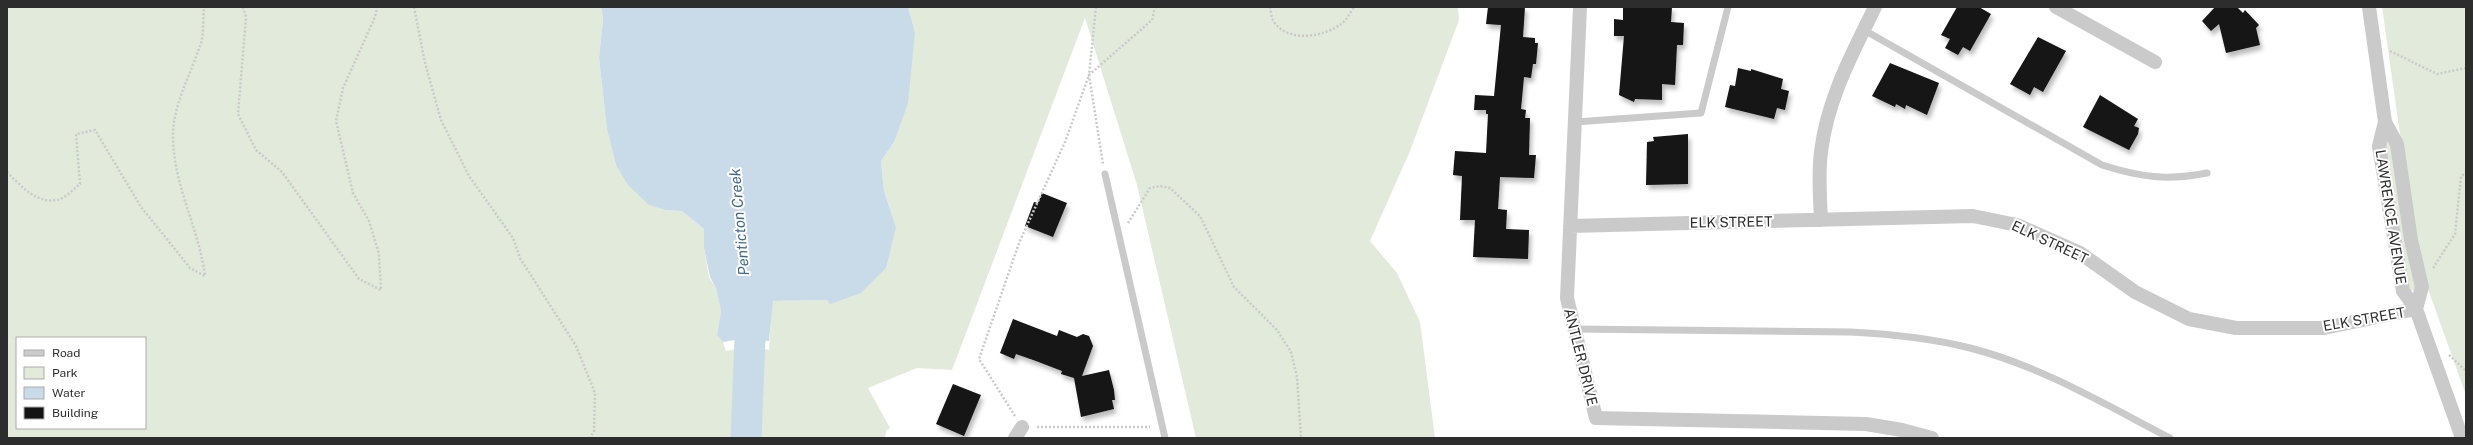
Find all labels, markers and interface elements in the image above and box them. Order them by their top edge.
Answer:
street label: LAWRENCE AVENUE [2372,149,2410,285]
water label: Penticton Creek [726,167,752,276]
street label: ELK STREET [1689,213,1773,231]
street label: ELK STREET [2009,217,2091,267]
street label: ELK STREET [2322,304,2406,334]
street label: ANTLER DRIVE [1561,307,1601,407]
legend [16,337,146,429]
text: Road [52,346,80,360]
text: Park [52,366,78,380]
text: Water [52,386,86,400]
text: Building [52,406,98,420]

